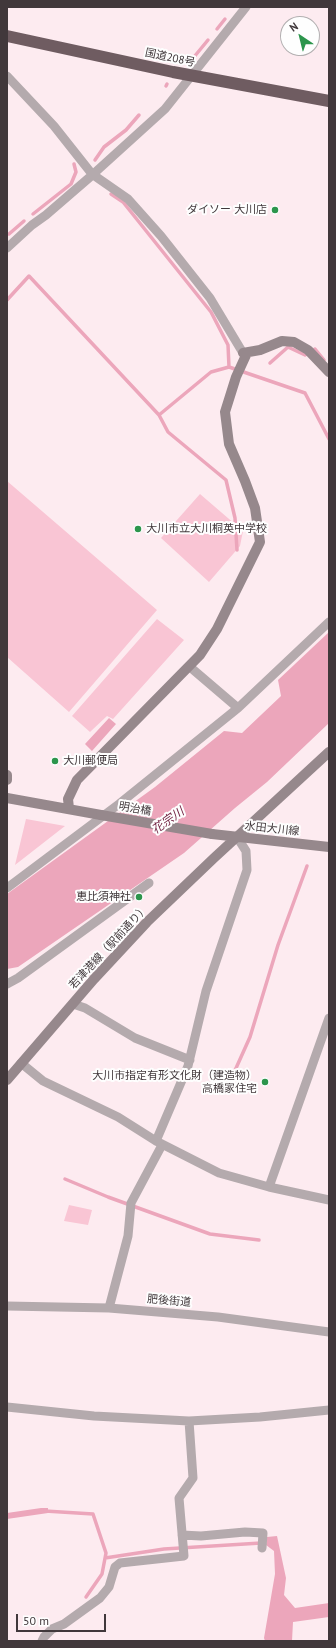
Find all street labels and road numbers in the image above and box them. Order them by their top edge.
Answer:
street label: 国道208号 [144,46,196,70]
street label: 明治橋 [118,800,152,818]
street label: 水田大川線 [244,820,300,838]
street label: 若津港線（駅前通り） [67,902,151,992]
street label: 肥後街道 [147,1293,191,1309]

